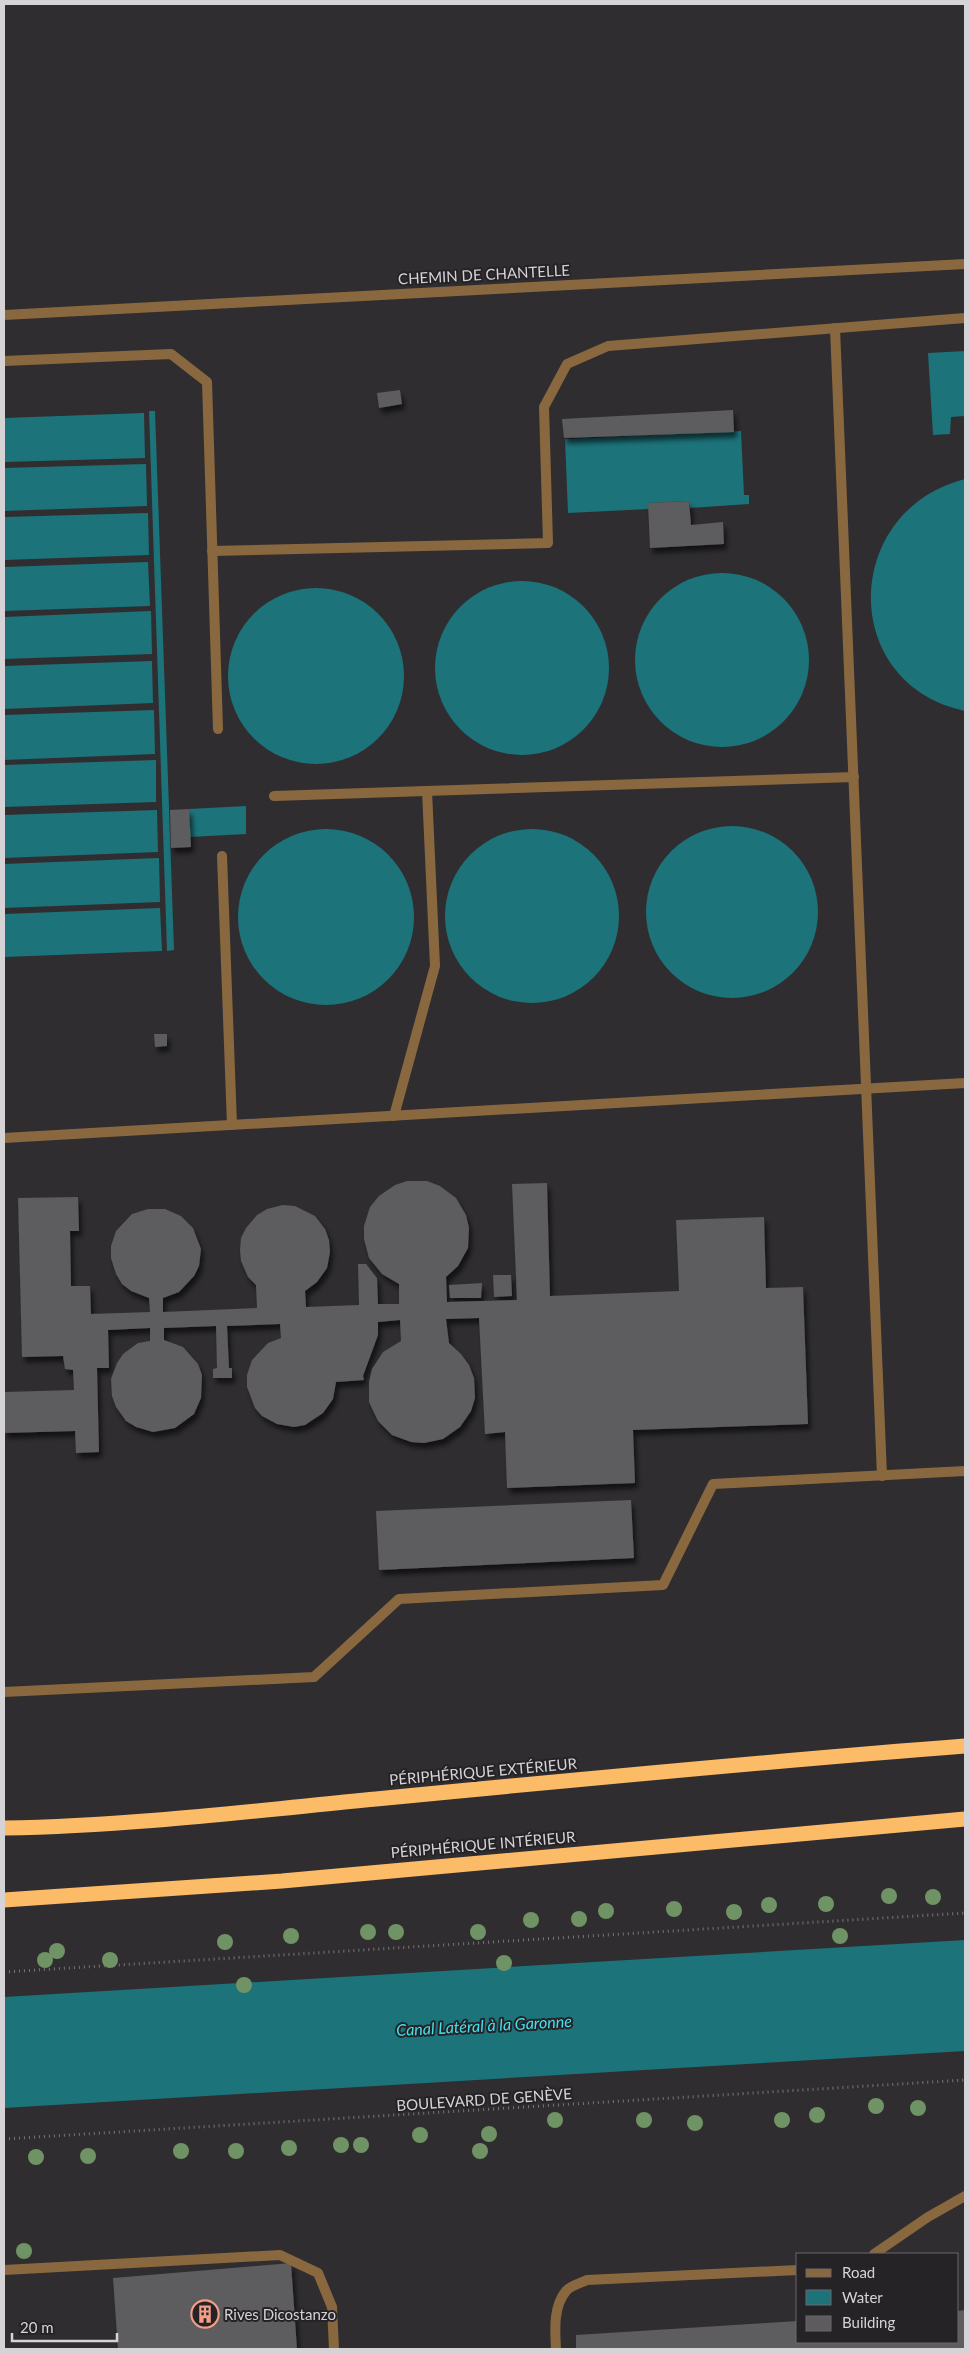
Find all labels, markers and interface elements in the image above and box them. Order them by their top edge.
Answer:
street label: CHEMIN DE CHANTELLE [398,261,570,287]
street label: PÉRIPHÉRIQUE EXTÉRIEUR [389,1754,578,1788]
street label: PÉRIPHÉRIQUE INTÉRIEUR [390,1827,577,1861]
water label: Canal Latéral à la Garonne [396,2011,573,2039]
street label: BOULEVARD DE GENÈVE [396,2084,572,2114]
legend [796,2253,959,2343]
text: Road [842,2263,875,2281]
text: Water [842,2288,883,2306]
building icon: Rives Dicostanzo [190,2299,220,2329]
place label: Rives Dicostanzo [224,2305,336,2323]
scale bar [12,2310,118,2342]
text: Building [842,2313,895,2331]
text: 20 m [20,2318,54,2336]

